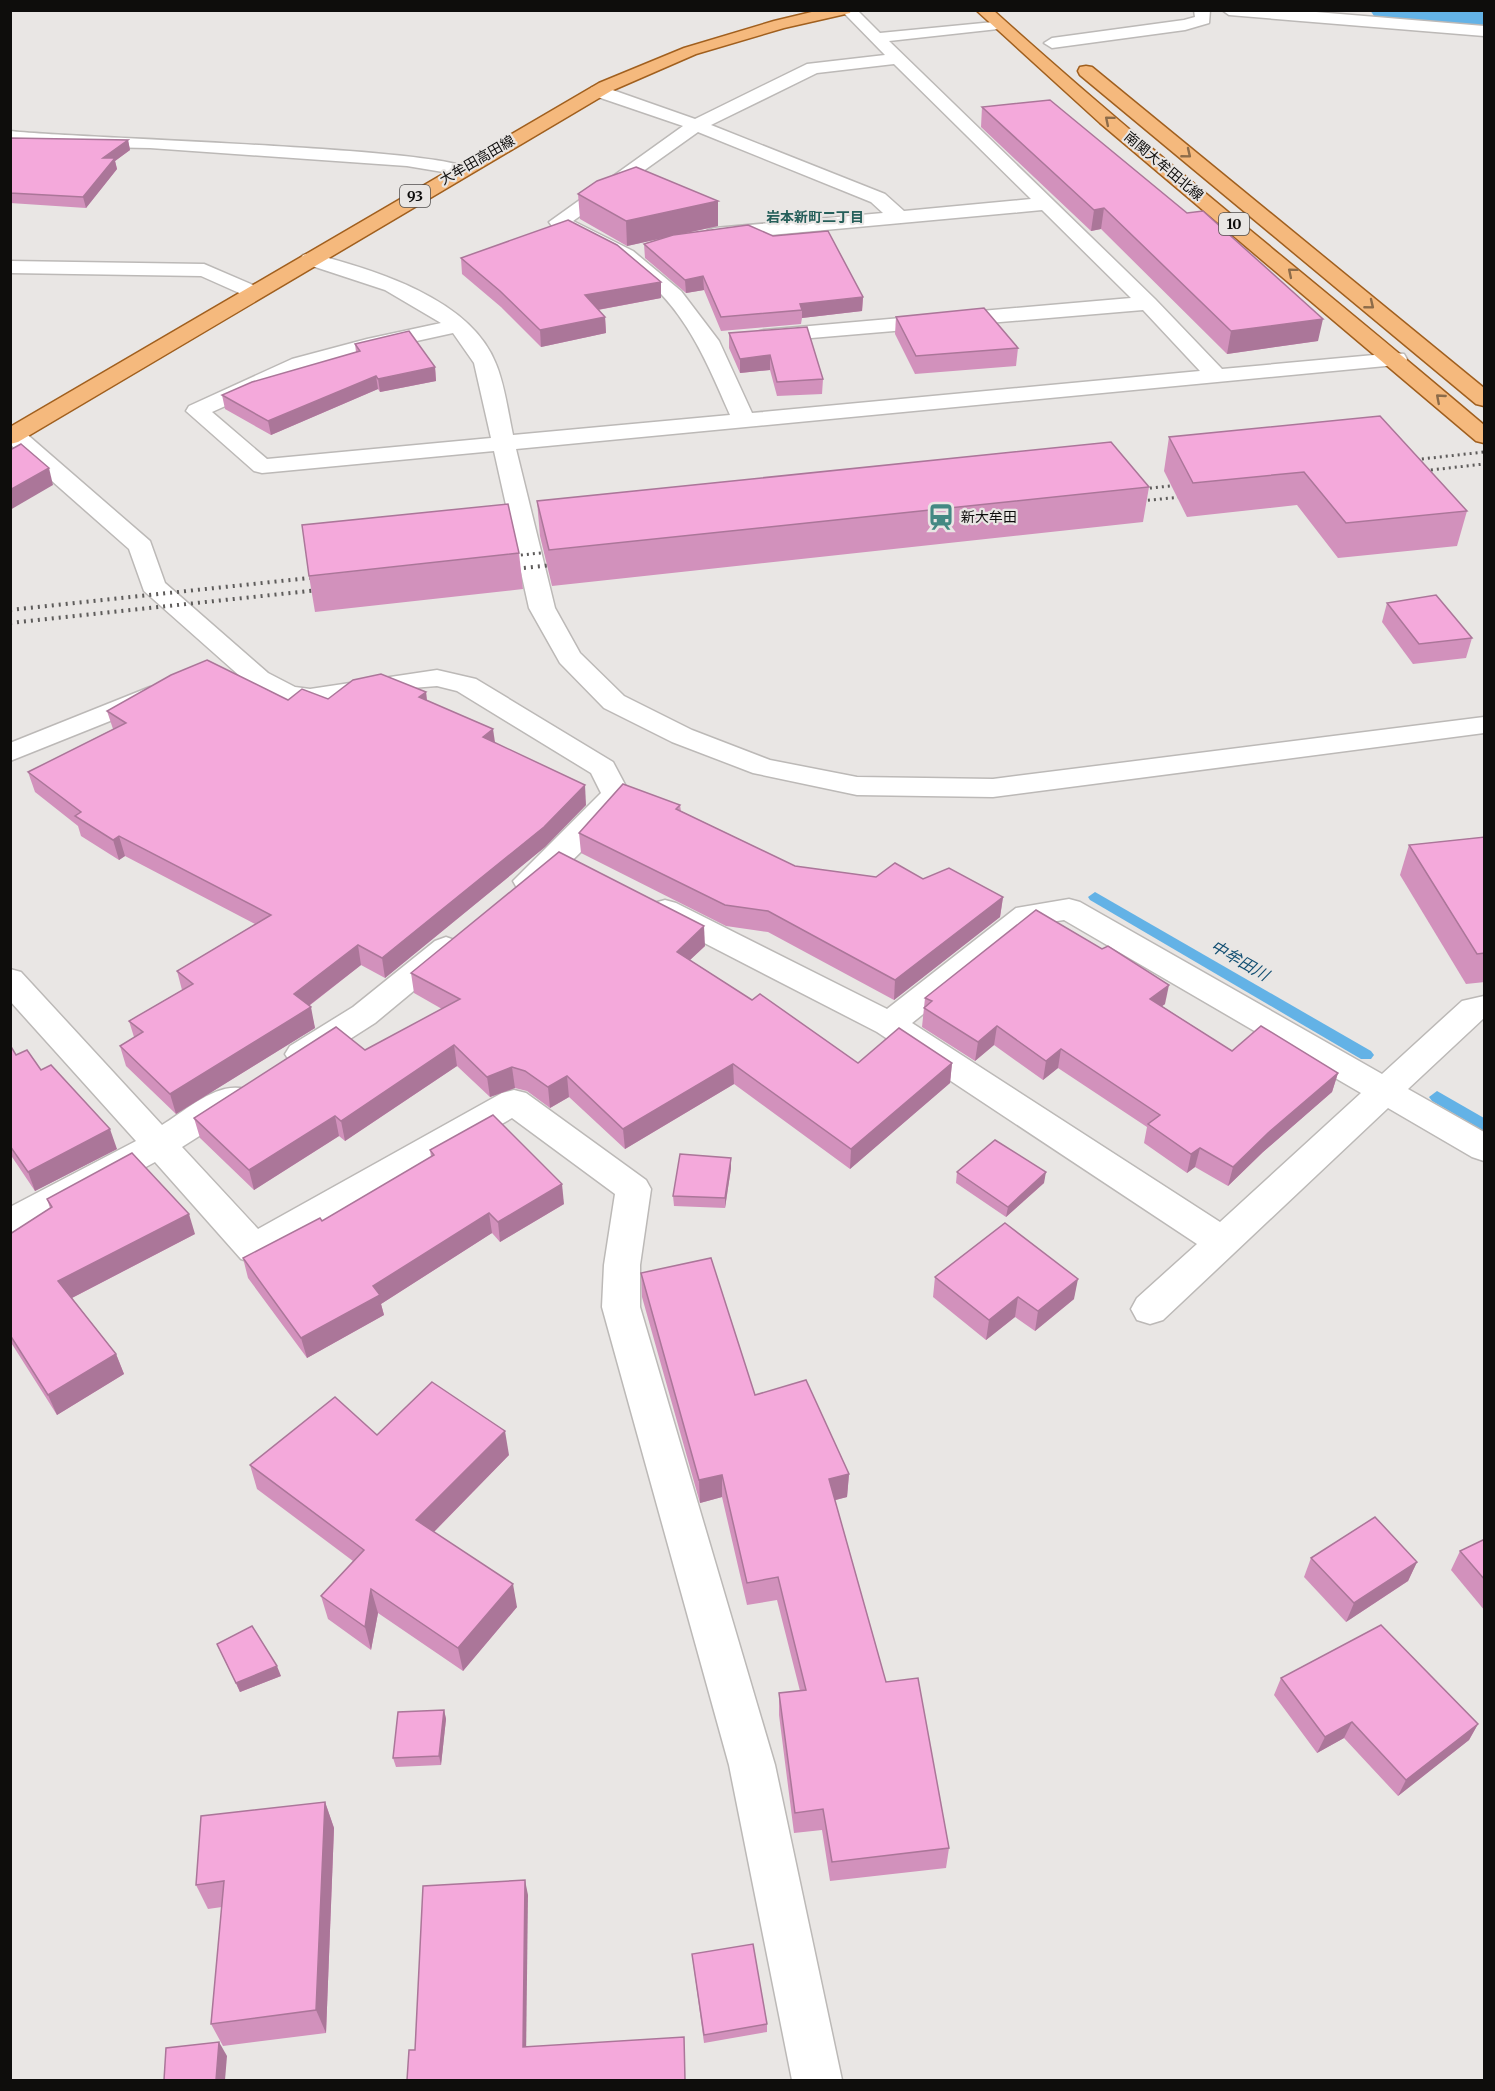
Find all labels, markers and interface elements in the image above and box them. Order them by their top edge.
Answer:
one-way arrow [1105,117,1116,128]
street label: 南関大牟田北線 [1121,128,1207,204]
street label: 大牟田高田線 [436,131,518,189]
one-way arrow [1180,147,1191,158]
road number: 93 [400,185,430,207]
district label: 岩本新町二丁目 [766,208,864,226]
road number: 10 [1219,213,1249,235]
one-way arrow [1288,268,1299,279]
one-way arrow [1363,298,1374,309]
one-way arrow [1437,394,1447,405]
station icon: 新大牟田 [926,502,956,532]
place label: 新大牟田 [961,508,1017,526]
water label: 中牟田川 [1207,935,1274,986]

